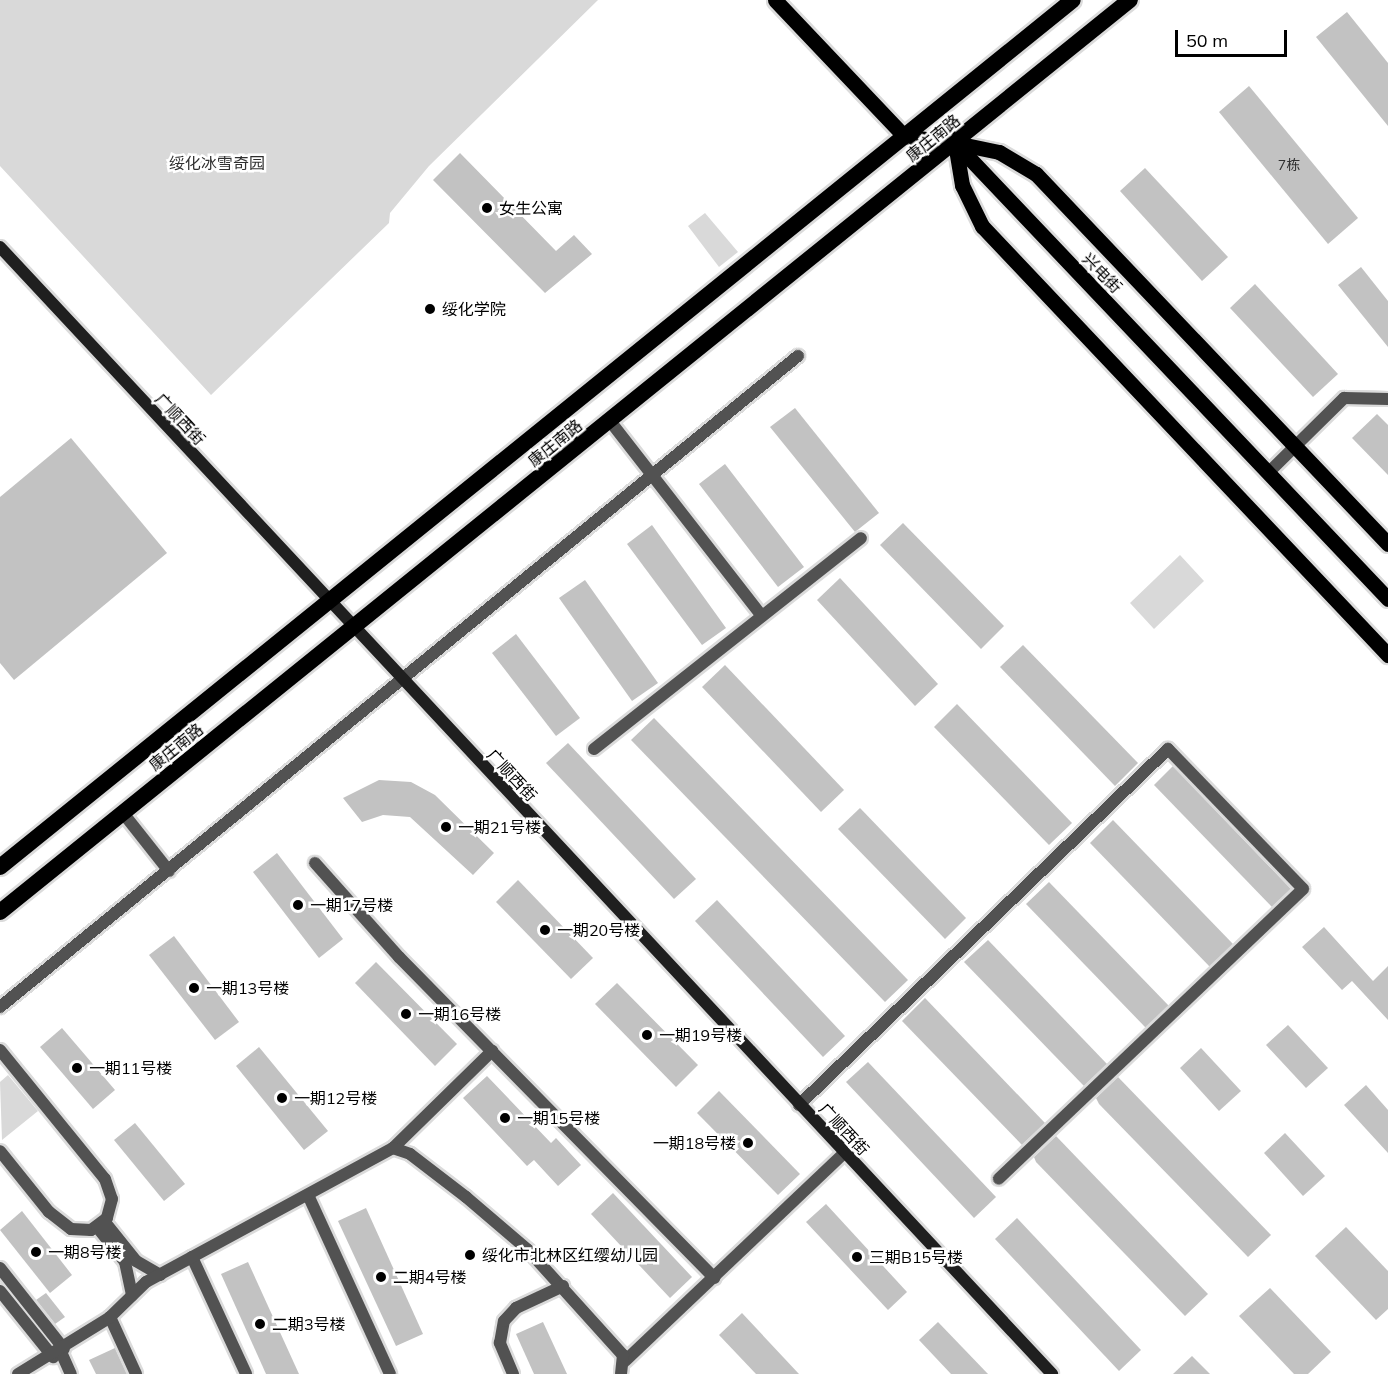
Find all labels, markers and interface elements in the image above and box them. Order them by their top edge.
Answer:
scale bar [1178,18,1290,56]
text: 50 m [1186,29,1228,52]
street label: 康庄南路 [902,110,964,166]
park label: 绥化冰雪奇园 [169,153,265,173]
house number: 7栋 [1278,157,1300,173]
place label: 女生公寓 [499,198,563,218]
marker: 女生公寓 [480,201,494,215]
street label: 兴电街 [1078,249,1126,297]
place label: 绥化学院 [442,299,506,319]
marker: 绥化学院 [423,302,437,316]
street label: 广顺西街 [151,389,209,449]
street label: 康庄南路 [524,415,586,471]
street label: 康庄南路 [145,719,207,775]
street label: 广顺西街 [483,745,541,805]
place label: 一期21号楼 [458,817,541,837]
marker: 一期21号楼 [439,820,453,834]
place label: 一期17号楼 [310,895,393,915]
marker: 一期17号楼 [291,898,305,912]
place label: 一期20号楼 [557,920,640,940]
marker: 一期20号楼 [538,923,552,937]
place label: 一期13号楼 [206,978,289,998]
marker: 一期13号楼 [187,981,201,995]
place label: 一期16号楼 [418,1004,501,1024]
marker: 一期16号楼 [399,1007,413,1021]
place label: 一期19号楼 [659,1025,742,1045]
marker: 一期19号楼 [640,1028,654,1042]
place label: 一期11号楼 [89,1058,172,1078]
marker: 一期11号楼 [70,1061,84,1075]
place label: 一期12号楼 [294,1088,377,1108]
marker: 一期12号楼 [275,1091,289,1105]
street label: 广顺西街 [815,1099,873,1159]
place label: 一期15号楼 [517,1108,600,1128]
marker: 一期15号楼 [498,1111,512,1125]
place label: 一期18号楼 [653,1133,736,1153]
marker: 一期18号楼 [741,1136,755,1150]
place label: 一期8号楼 [48,1242,122,1262]
marker: 一期8号楼 [29,1245,43,1259]
place label: 绥化市北林区红缨幼儿园 [482,1245,658,1265]
place label: 三期B15号楼 [869,1247,963,1267]
marker: 绥化市北林区红缨幼儿园 [463,1248,477,1262]
marker: 三期B15号楼 [850,1250,864,1264]
place label: 二期4号楼 [393,1267,467,1287]
marker: 二期4号楼 [374,1270,388,1284]
place label: 二期3号楼 [272,1314,346,1334]
marker: 二期3号楼 [253,1317,267,1331]

